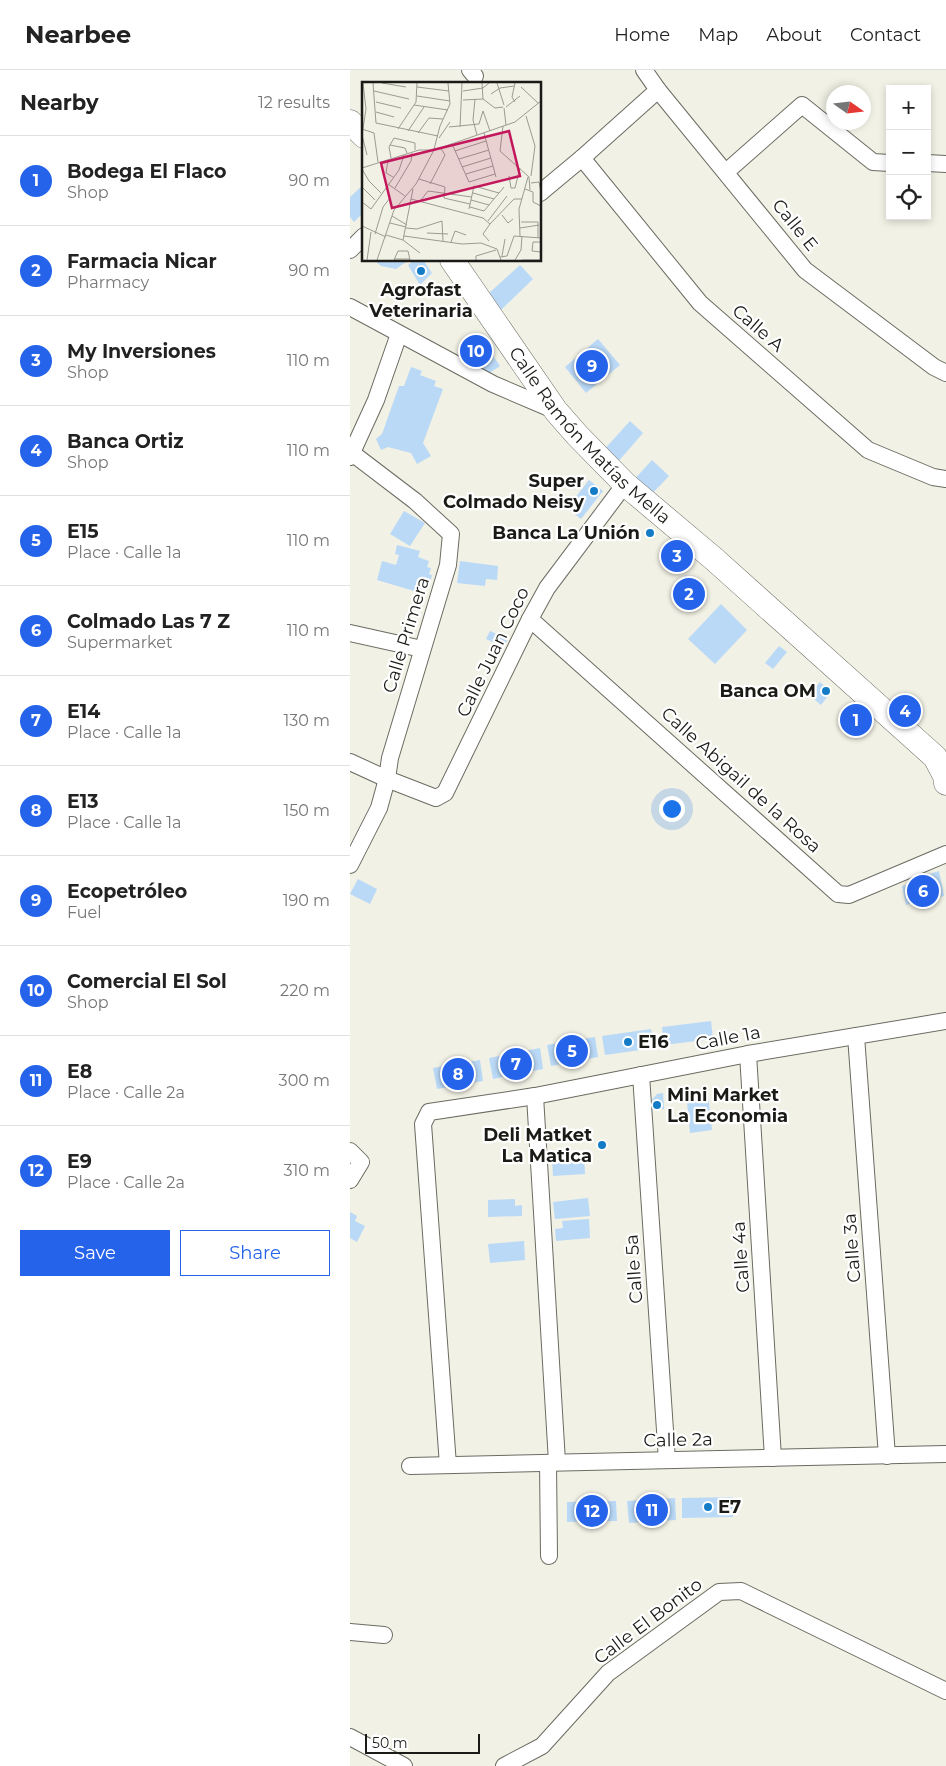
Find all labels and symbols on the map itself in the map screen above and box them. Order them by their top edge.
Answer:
inset map [362,82,541,261]
north arrow [826,85,871,130]
street label: Calle E [767,195,823,255]
marker: Agrofast Veterinaria [415,265,427,277]
place label: Agrofast Veterinaria [368,279,473,322]
street label: Calle A [728,300,788,357]
pin: 10 [460,332,492,370]
street label: Calle Ramón Matías Mella [504,343,675,529]
pin: 9 [576,347,608,385]
place label: Super Colmado Neisy [443,470,584,513]
marker: Super Colmado Neisy [588,485,600,497]
place label: Banca La Unión [492,522,640,544]
marker: Banca La Unión [644,527,656,539]
pin: 3 [661,537,693,575]
street label: Calle Primera [378,574,434,696]
pin: 2 [673,575,705,613]
street label: Calle Juan Coco [452,583,534,721]
place label: Banca OM [719,680,816,702]
marker: Banca OM [820,685,832,697]
pin: 4 [889,692,921,730]
pin: 1 [840,701,872,739]
street label: Calle Abigail de la Rosa [657,702,825,858]
your location [659,796,685,822]
pin: 6 [907,872,939,910]
street label: Calle 1a [694,1021,762,1055]
place label: E16 [638,1031,669,1053]
pin: 5 [556,1032,588,1070]
marker: E16 [622,1036,634,1048]
pin: 7 [500,1045,532,1083]
pin: 8 [442,1055,474,1093]
place label: Mini Market La Economia [667,1084,788,1127]
marker: Mini Market La Economia [651,1099,663,1111]
place label: Deli Matket La Matica [483,1124,592,1167]
marker: Deli Matket La Matica [596,1139,608,1151]
street label: Calle 3a [839,1213,865,1283]
street label: Calle 4a [728,1221,754,1293]
street label: Calle 5a [621,1234,647,1304]
street label: Calle 2a [643,1428,713,1452]
pin: 11 [636,1491,668,1529]
pin: 12 [576,1492,608,1530]
place label: E7 [718,1496,741,1518]
marker: E7 [702,1501,714,1513]
street label: Calle El Bonito [589,1573,707,1669]
scale bar [365,1731,480,1754]

